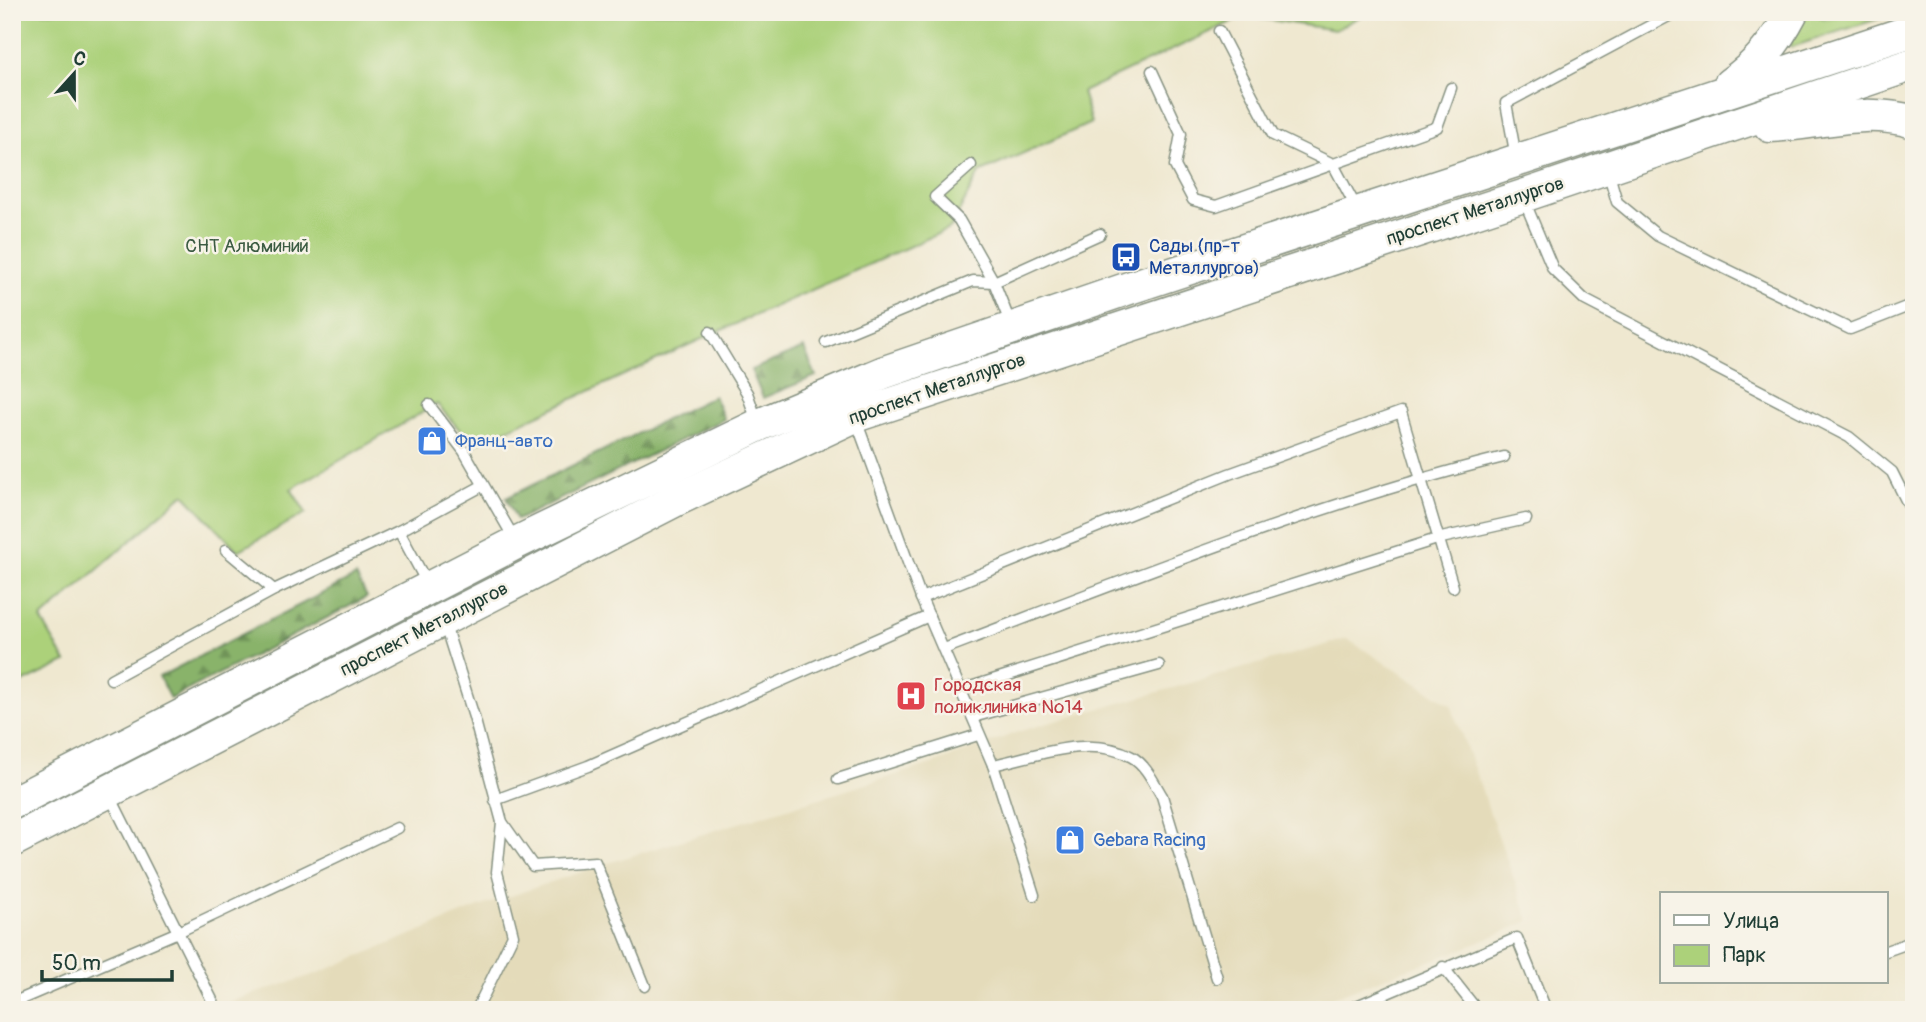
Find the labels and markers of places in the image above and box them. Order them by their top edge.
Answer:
place label: Сады (пр-т Металлургов) [1149,234,1260,280]
bus stop icon: Сады (пр-т Металлургов) [1109,240,1143,274]
shop icon: Франц-авто [415,424,449,458]
place label: Франц-авто [455,429,553,453]
place label: Городская поликлиника №14 [934,673,1083,719]
hospital icon: Городская поликлиника №14 [894,679,928,713]
shop icon: Gebara Racing [1053,823,1087,857]
place label: Gebara Racing [1093,828,1206,852]

